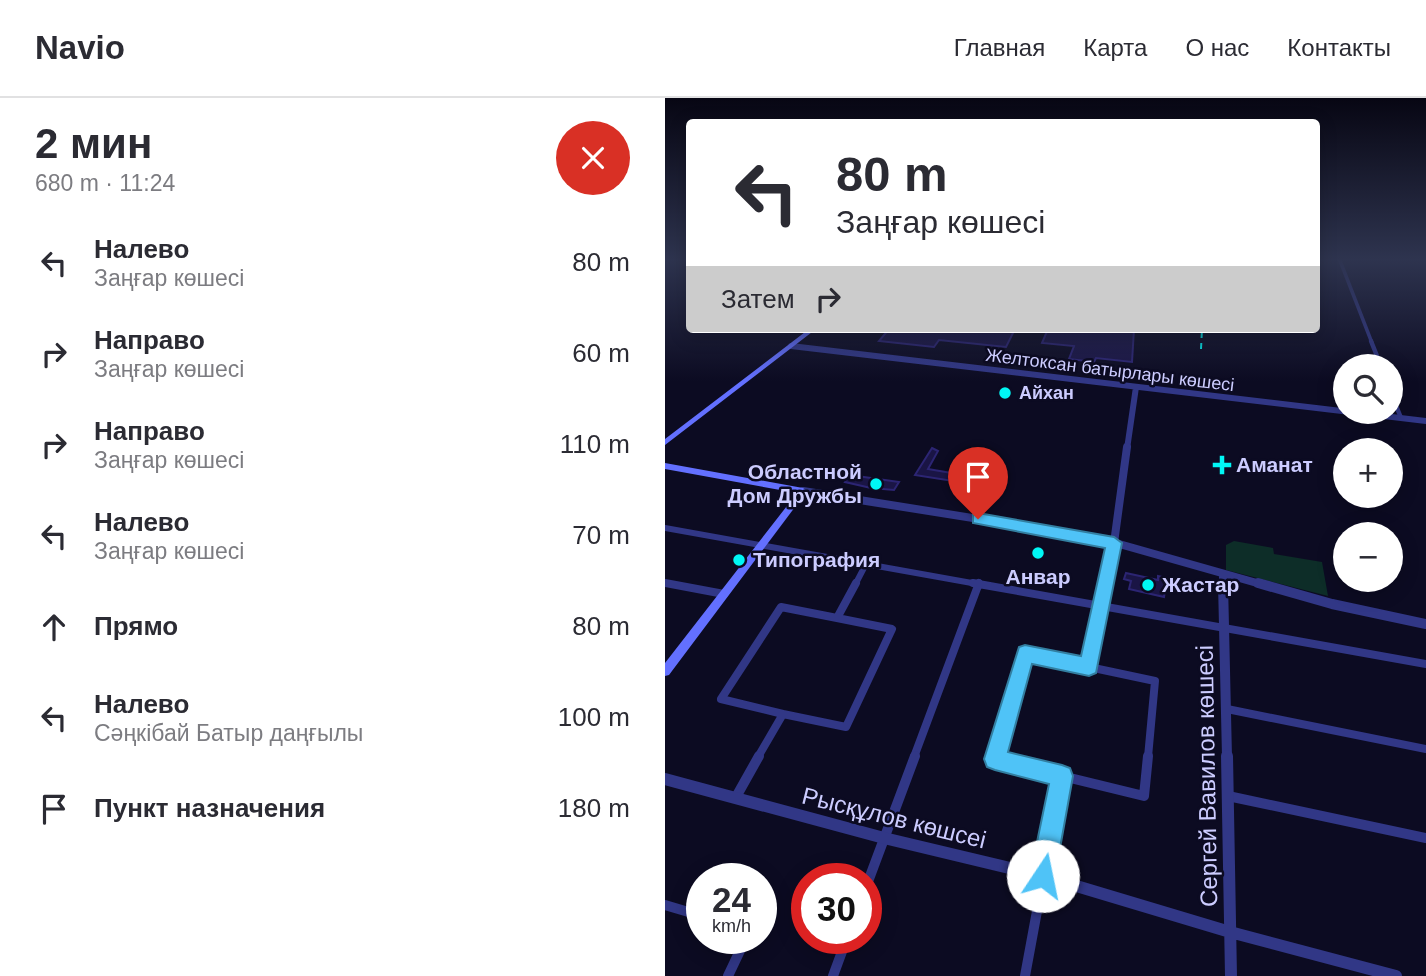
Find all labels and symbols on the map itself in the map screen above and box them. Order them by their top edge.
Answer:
street label: Желтоксан батырлары көшесі [985,345,1235,395]
place label: Айхан [1019,383,1074,403]
marker: Айхан [997,385,1013,401]
pin [948,447,1008,519]
place label: Аманат [1236,453,1313,476]
marker: Аманат [1214,457,1230,473]
place label: Областной Дом Дружбы [728,460,862,507]
marker: Областной Дом Дружбы [868,476,884,492]
marker: Анвар [1030,545,1046,561]
place label: Типография [753,548,880,571]
marker: Типография [731,552,747,568]
place label: Анвар [1006,565,1071,588]
place label: Жастар [1161,573,1239,596]
marker: Жастар [1140,577,1156,593]
street label: Сергей Вавилов көшесі [1191,645,1222,907]
street label: Рысқұлов көшсеі [799,782,989,853]
position arrow [1006,839,1080,913]
speed limit sign: 30 [791,863,882,954]

